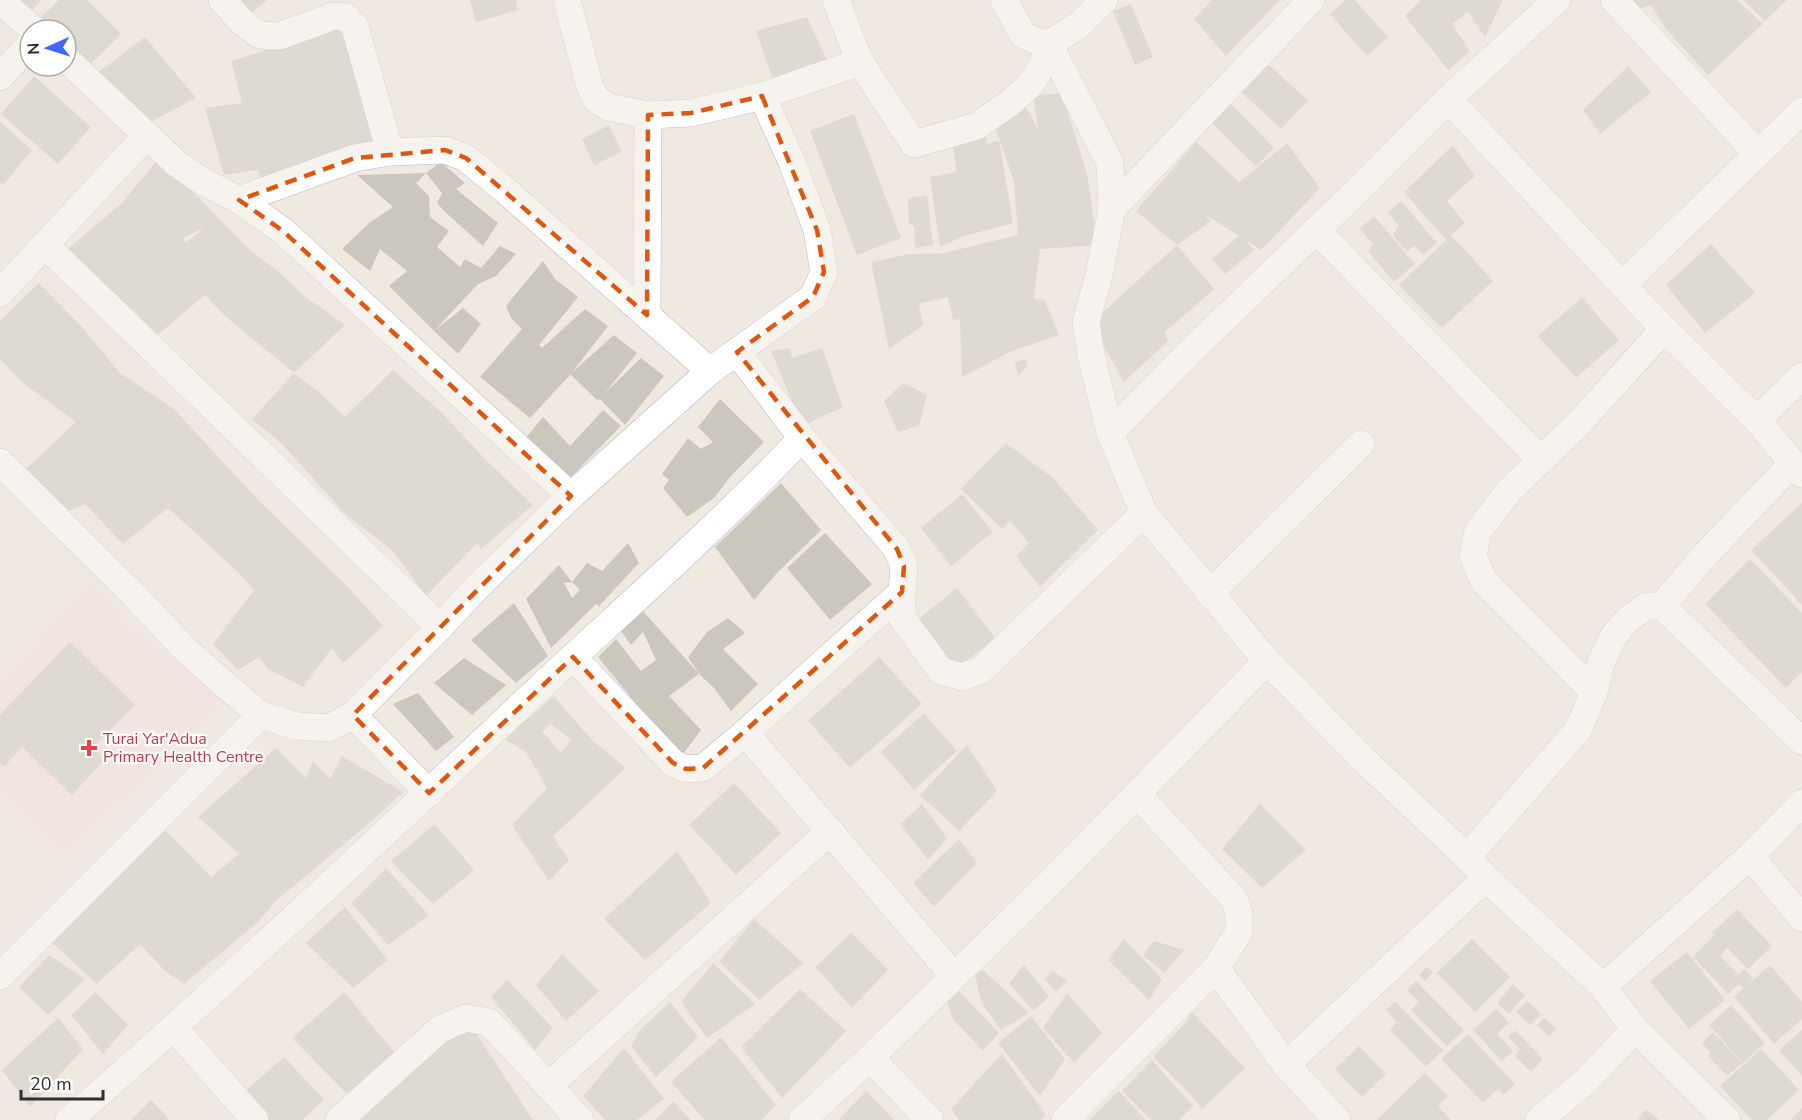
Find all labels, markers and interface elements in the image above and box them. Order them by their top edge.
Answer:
north arrow [18,18,78,78]
text: N [23,42,45,55]
place label: Turai Yar'Adua Primary Health Centre [103,728,263,768]
marker: Turai Yar'Adua Primary Health Centre [80,739,98,757]
scale bar [21,1063,104,1101]
text: 20 m [30,1072,72,1096]

